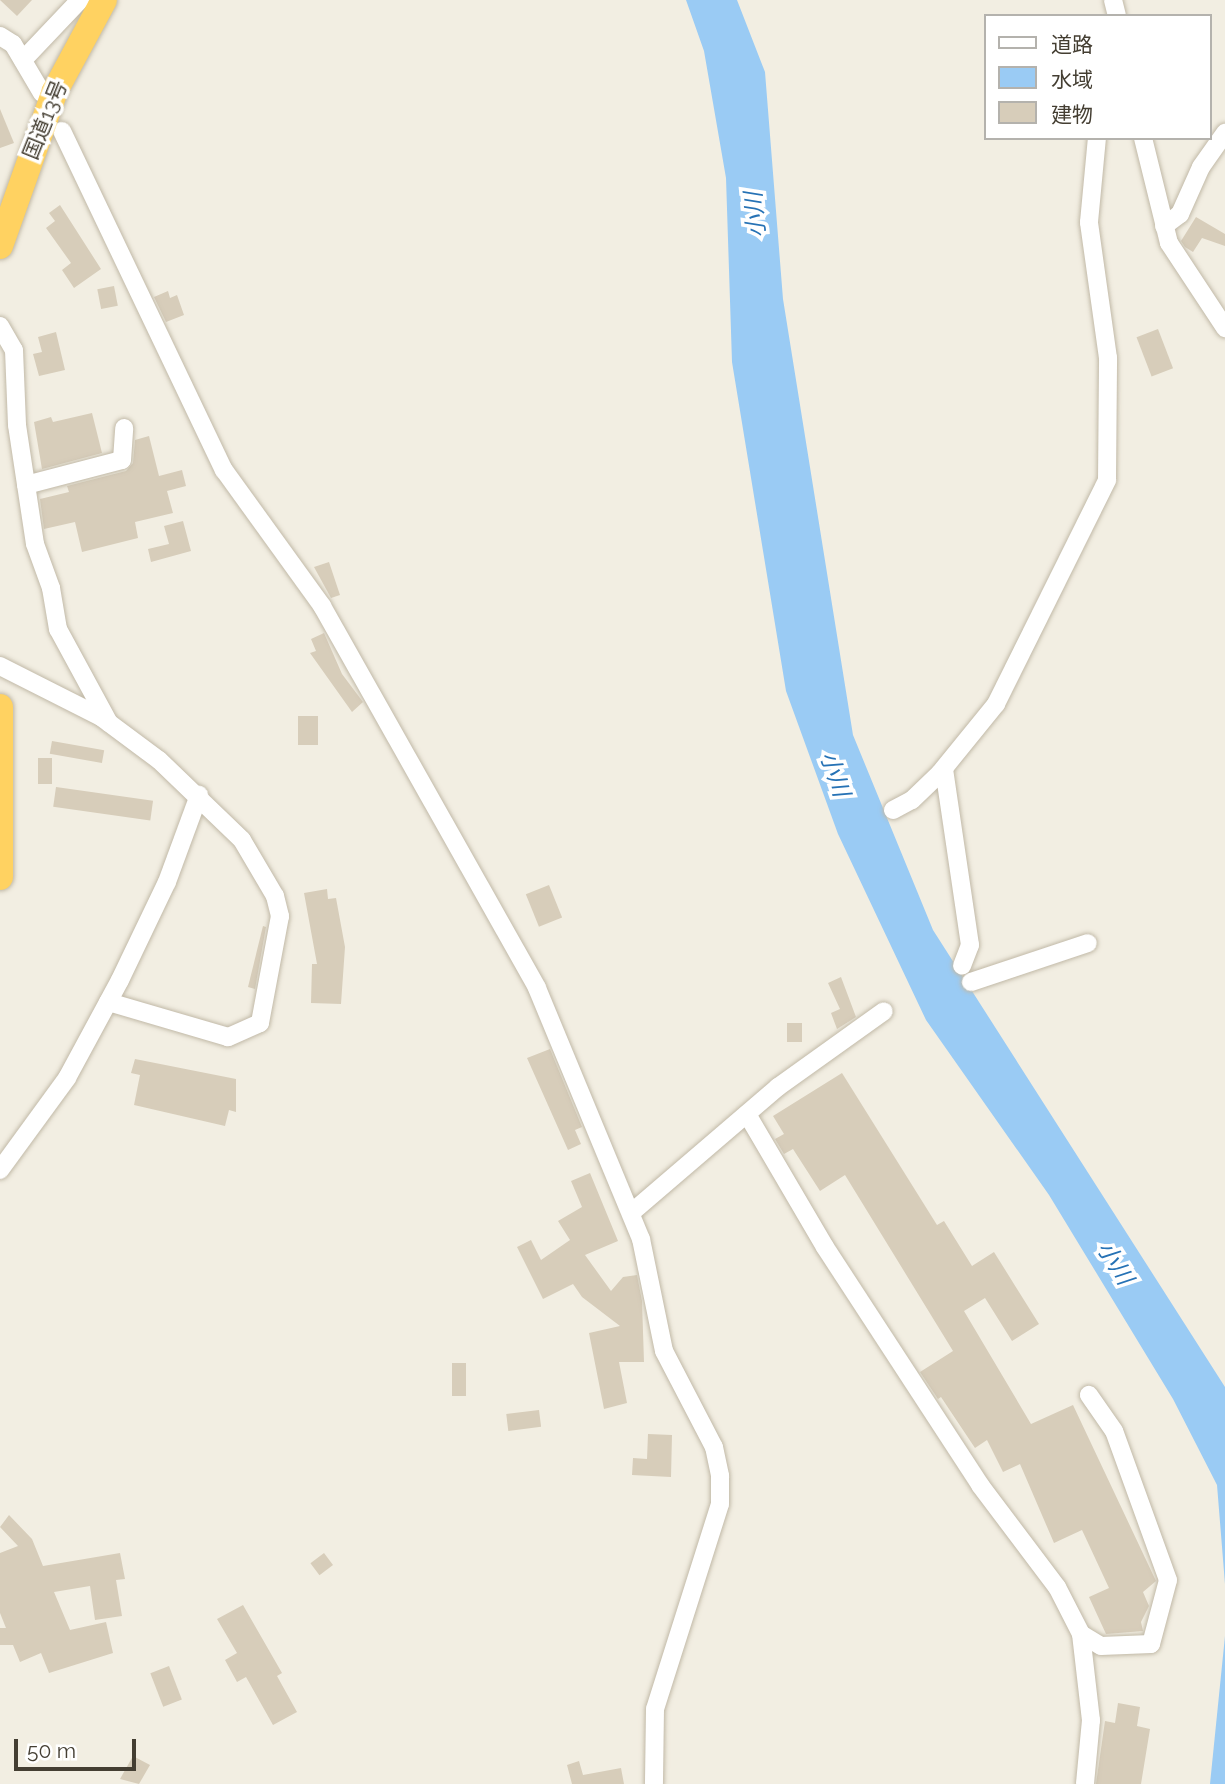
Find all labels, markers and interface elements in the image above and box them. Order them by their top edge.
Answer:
legend [984,14,1211,140]
text: 道路 [1051,32,1093,57]
text: 水域 [1051,67,1093,92]
street label: 国道13号 [18,77,72,163]
text: 建物 [1051,102,1093,127]
water label: 小川 [739,191,771,239]
water label: 小川 [814,748,856,800]
water label: 小川 [1091,1236,1139,1290]
scale bar [18,1724,140,1768]
text: 50 m [27,1738,76,1763]

